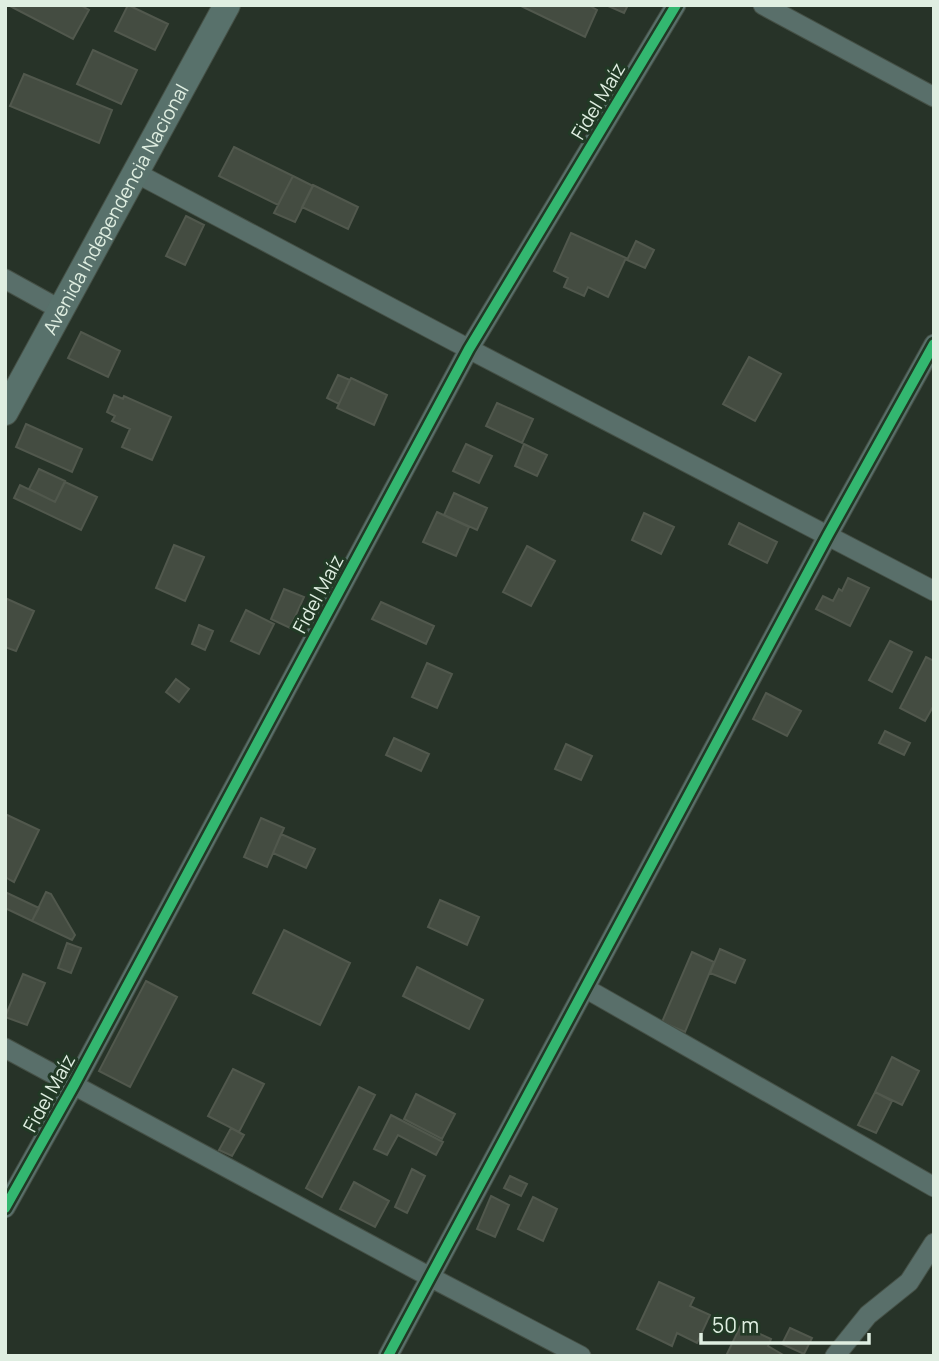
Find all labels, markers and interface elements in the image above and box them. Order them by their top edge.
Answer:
street label: Fidel Maíz [565,58,631,144]
street label: Avenida Independencia Nacional [37,79,195,339]
street label: Fidel Maíz [286,550,350,638]
street label: Fidel Maíz [17,1049,81,1137]
scale bar [701,1302,869,1346]
text: 50 m [712,1311,759,1339]

